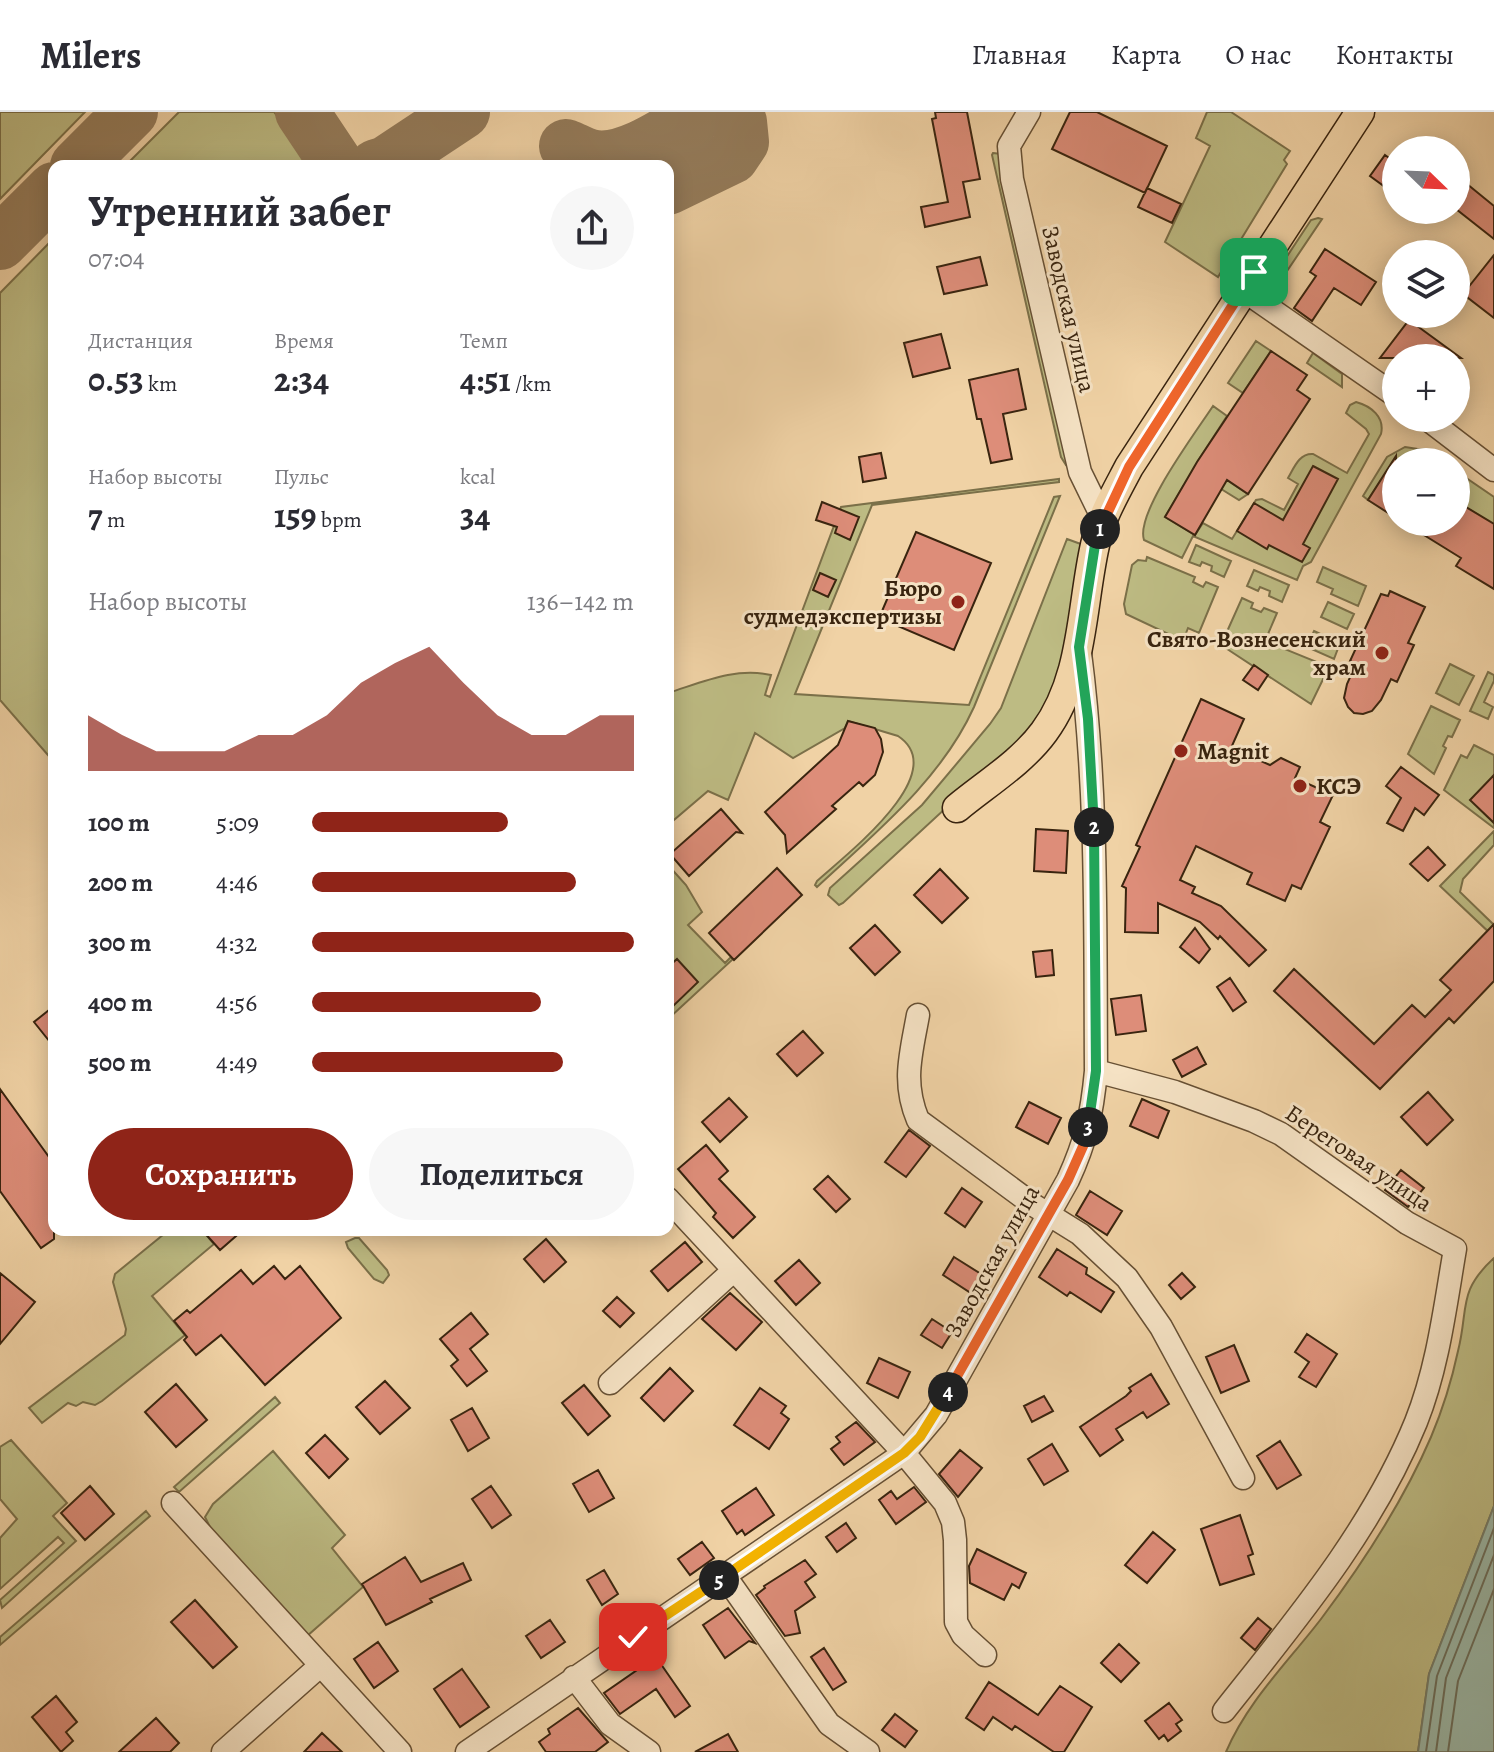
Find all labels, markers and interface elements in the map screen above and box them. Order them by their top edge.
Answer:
text: Milers [40,29,142,81]
text: Главная [971,36,1067,74]
text: Карта [1111,36,1181,74]
text: О нас [1225,36,1292,74]
text: Контакты [1336,36,1454,74]
north arrow [1382,136,1470,224]
map controls [1382,136,1470,536]
text: Утренний забег [88,181,391,241]
button: share [550,186,634,270]
street label: Заводская улица [1034,223,1104,395]
pin [1220,238,1288,306]
button: layers [1382,240,1470,328]
text: 07:04 [88,241,145,276]
icon: arrive [1232,250,1276,294]
text: Дистанция [88,326,193,356]
text: Время [274,326,334,356]
text: Темп [460,326,508,356]
button: + [1382,344,1470,432]
text: 0.53 [88,356,144,403]
text: 2:34 [274,356,329,403]
text: 4:51 [460,356,511,403]
text: km [144,369,177,399]
text: /km [511,369,552,399]
button: − [1382,448,1470,536]
text: Набор высоты [88,462,223,492]
text: Пульс [274,462,329,492]
text: kcal [460,462,495,492]
text: 7 [88,492,103,539]
text: 159 [274,492,316,539]
text: 34 [460,492,491,539]
text: m [103,505,125,535]
text: bpm [316,505,362,535]
pin: 1 [1080,509,1120,549]
text: 1 [1096,514,1104,544]
place label: Бюро судмедэкспертизы [744,572,942,632]
text: Набор высоты [88,584,247,619]
text: 136–142 m [527,584,634,619]
marker: Бюро судмедэкспертизы [949,593,967,611]
place label: Свято-Вознесенский храм [1147,623,1366,683]
marker: Свято-Вознесенский храм [1373,644,1391,662]
place label: Magnit [1197,735,1269,767]
marker: Magnit [1172,742,1190,760]
place label: КСЭ [1316,770,1361,802]
marker: КСЭ [1291,777,1309,795]
text: 100 m [88,805,150,840]
text: 5:09 [216,805,259,840]
pin: 2 [1074,807,1114,847]
text: 2 [1089,812,1099,842]
text: 200 m [88,865,153,900]
text: 4:46 [216,865,258,900]
text: 300 m [88,925,152,960]
text: 4:32 [216,925,257,960]
text: 400 m [88,985,153,1020]
text: 4:56 [216,985,257,1020]
text: 500 m [88,1045,152,1080]
text: 4:49 [216,1045,258,1080]
street label: Береговая улица [1279,1097,1439,1219]
pin: 3 [1068,1107,1108,1147]
text: 3 [1083,1112,1093,1142]
button: Сохранить [88,1128,353,1220]
button: Поделиться [369,1128,634,1220]
street label: Заводская улица [937,1179,1047,1343]
pin: 4 [928,1372,968,1412]
text: 4 [943,1377,953,1407]
pin: 5 [699,1560,739,1600]
text: 5 [714,1565,724,1595]
pin [599,1603,667,1671]
icon: check [611,1615,655,1659]

